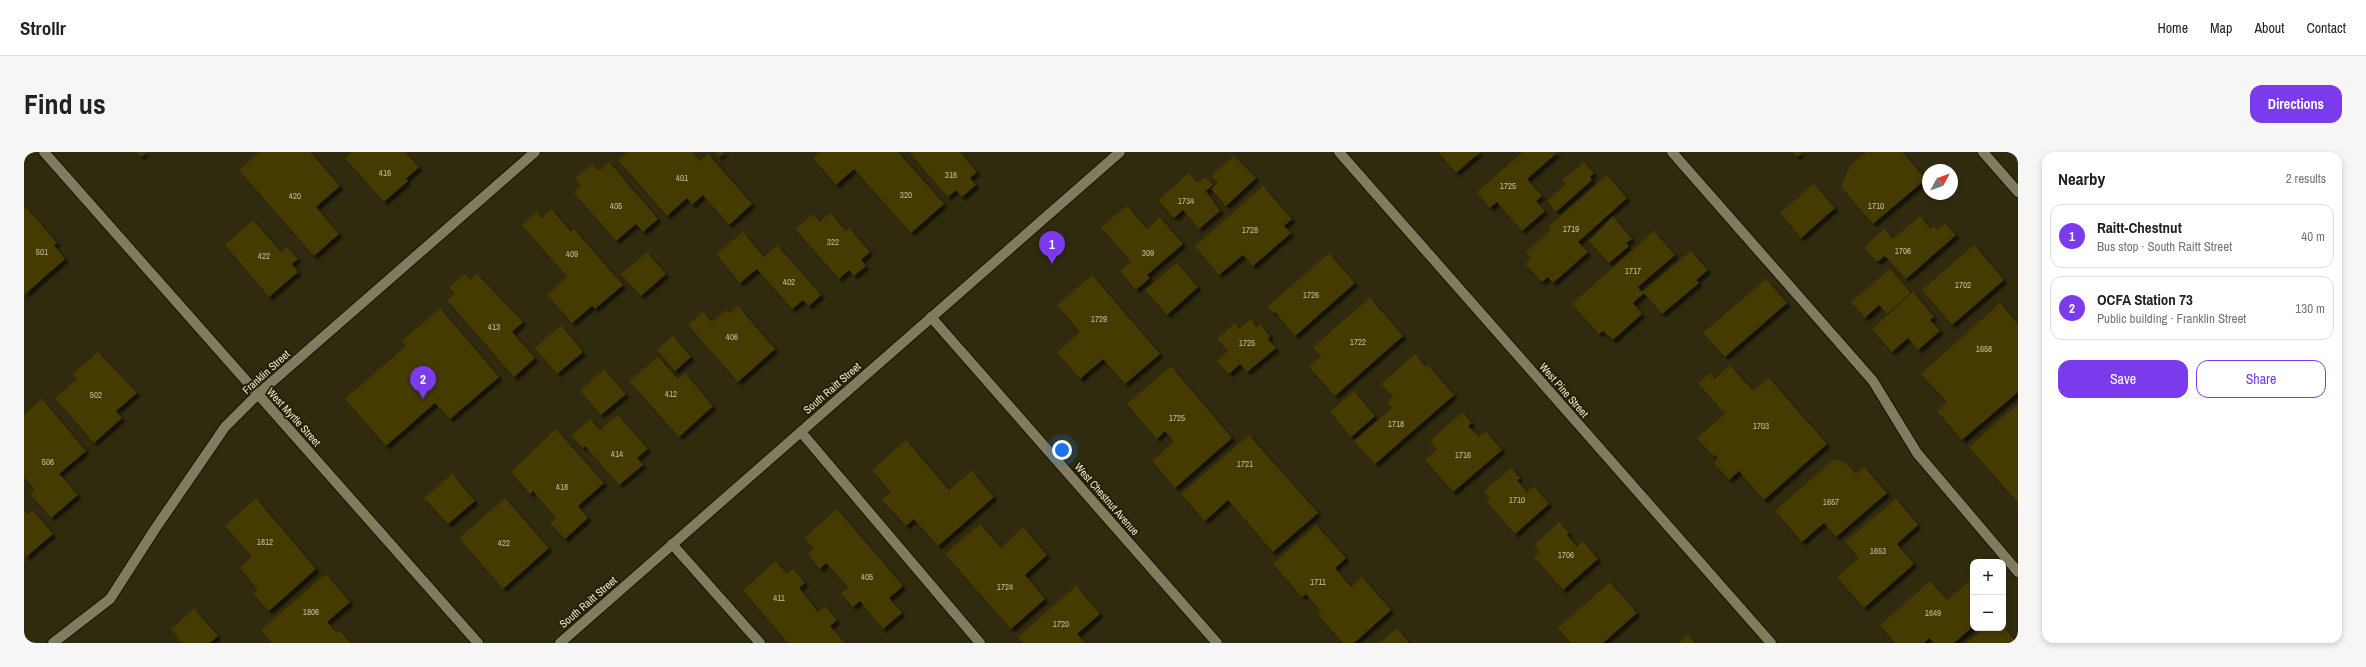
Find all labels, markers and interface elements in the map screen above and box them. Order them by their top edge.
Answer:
text: Strollr [20,15,66,41]
text: Home [2157,19,2188,37]
text: Map [2210,19,2232,37]
text: About [2254,19,2284,37]
text: Contact [2306,19,2346,37]
text: Find us [24,85,106,123]
button: Directions [2250,85,2342,123]
north arrow [1922,164,1958,200]
house number: 416 [379,167,391,179]
text: Nearby [2058,167,2105,190]
house number: 316 [945,169,957,181]
text: 2 results [2286,170,2326,187]
house number: 401 [676,172,688,184]
house number: 1725 [1500,180,1516,192]
house number: 320 [900,189,912,201]
house number: 420 [289,190,301,202]
house number: 1734 [1178,195,1194,207]
house number: 405 [610,200,622,212]
house number: 1710 [1868,200,1884,212]
text: Raitt-Chestnut [2097,217,2182,238]
house number: 1719 [1563,223,1579,235]
house number: 1728 [1242,224,1258,236]
text: 1 [2069,228,2075,245]
text: 40 m [2301,228,2325,245]
pin: 1 [1039,231,1065,264]
house number: 322 [827,236,839,248]
text: Bus stop · South Raitt Street [2097,238,2232,255]
house number: 1706 [1895,245,1911,257]
house number: 501 [36,246,48,258]
house number: 309 [1142,247,1154,259]
house number: 409 [566,248,578,260]
house number: 422 [258,250,270,262]
house number: 1717 [1625,265,1641,277]
house number: 402 [783,276,795,288]
house number: 1702 [1955,279,1971,291]
house number: 1726 [1303,289,1319,301]
text: OCFA Station 73 [2097,289,2193,310]
text: 2 [2069,300,2075,317]
text: 130 m [2295,300,2325,317]
text: Public building · Franklin Street [2097,310,2246,327]
house number: 1729 [1091,313,1107,325]
house number: 413 [488,321,500,333]
house number: 406 [726,331,738,343]
house number: 1722 [1350,336,1366,348]
house number: 1725 [1239,337,1255,349]
house number: 1658 [1976,343,1992,355]
street label: Franklin Street [239,347,293,397]
street label: South Raitt Street [800,359,864,417]
street label: West Pine Street [1536,360,1592,421]
button: Save [2058,360,2188,398]
button: Share [2196,360,2326,398]
pin: 2 [410,366,436,399]
street label: West Myrtle Street [264,385,324,450]
house number: 412 [665,388,677,400]
house number: 502 [90,389,102,401]
house number: 1725 [1169,412,1185,424]
house number: 1718 [1388,418,1404,430]
house number: 1703 [1753,420,1769,432]
your location [1052,440,1072,460]
house number: 414 [611,448,623,460]
house number: 1716 [1455,449,1471,461]
house number: 506 [42,456,54,468]
house number: 1721 [1237,458,1253,470]
street label: West Chestnut Avenue [1072,460,1142,538]
house number: 418 [556,481,568,493]
house number: 1710 [1509,494,1525,506]
house number: 1657 [1823,496,1839,508]
house number: 1812 [257,536,273,548]
house number: 422 [498,537,510,549]
house number: 1653 [1870,545,1886,557]
house number: 1706 [1558,549,1574,561]
map controls [1970,559,2006,631]
button: + [1970,559,2006,595]
house number: 405 [861,571,873,583]
street label: South Raitt Street [556,573,620,631]
house number: 1711 [1310,576,1326,588]
house number: 1724 [997,581,1013,593]
house number: 411 [773,592,785,604]
button: − [1970,595,2006,631]
house number: 1806 [303,606,319,618]
house number: 1649 [1925,607,1941,619]
house number: 1720 [1053,618,1069,630]

